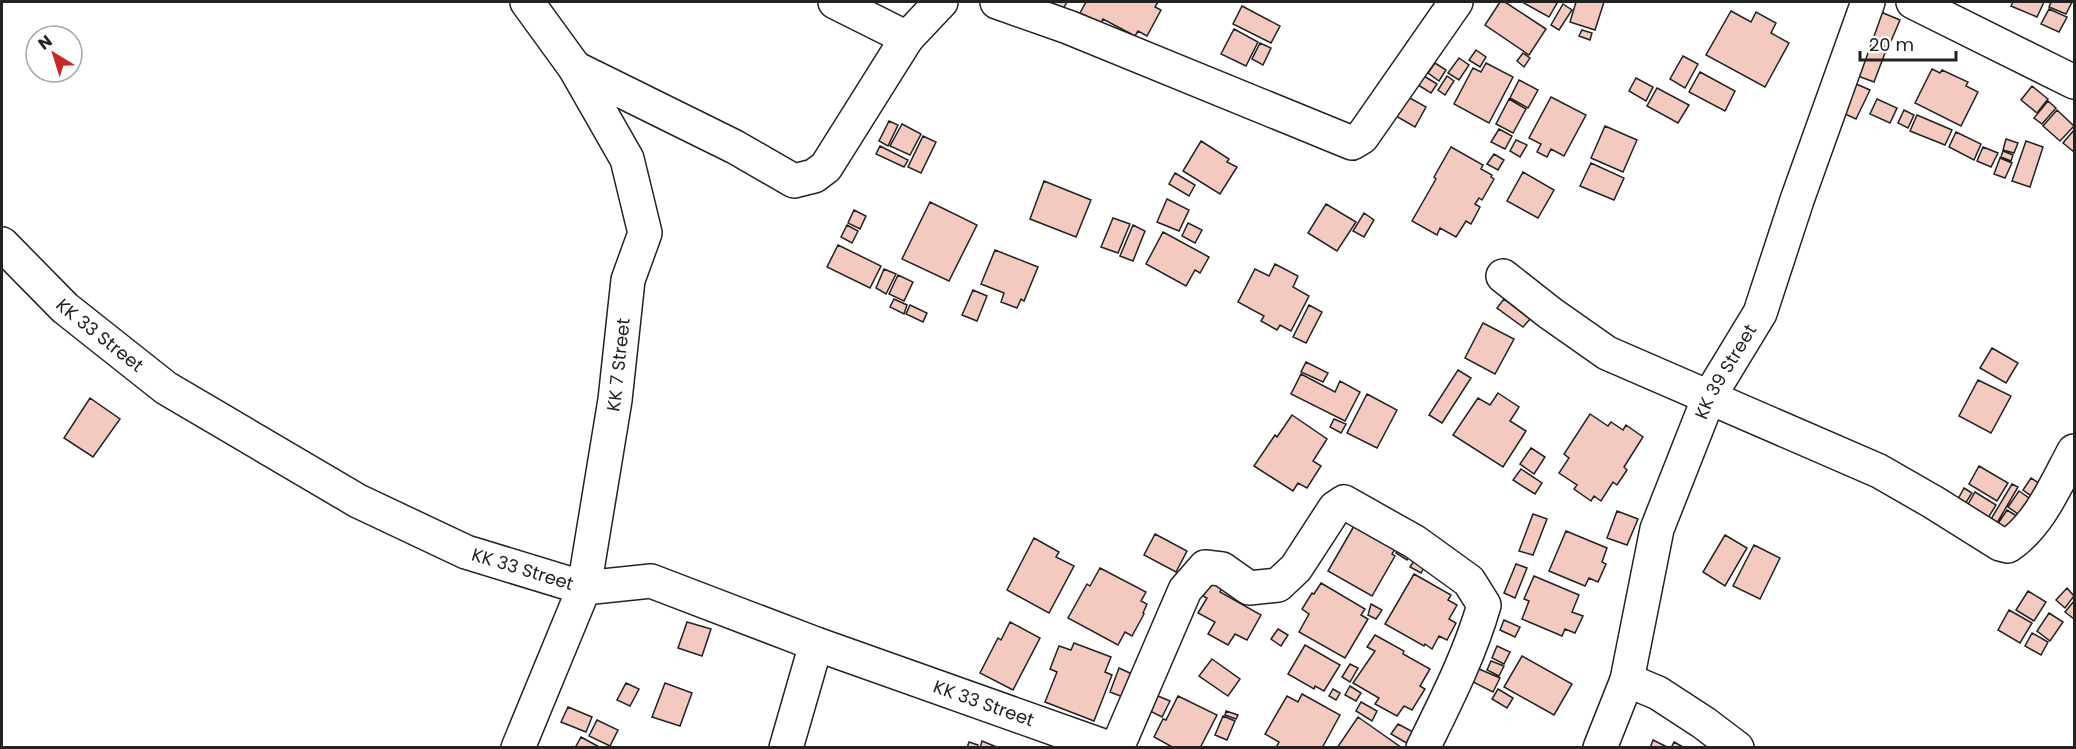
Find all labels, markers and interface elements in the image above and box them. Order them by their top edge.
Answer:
north arrow [24,24,84,84]
scale bar [1860,24,1956,62]
text: N [33,30,57,55]
text: 20 m [1869,32,1914,57]
street label: KK 33 Street [51,293,149,378]
street label: KK 7 Street [600,317,636,413]
street label: KK 39 Street [1688,319,1762,423]
street label: KK 33 Street [469,541,577,596]
street label: KK 33 Street [930,674,1037,732]

